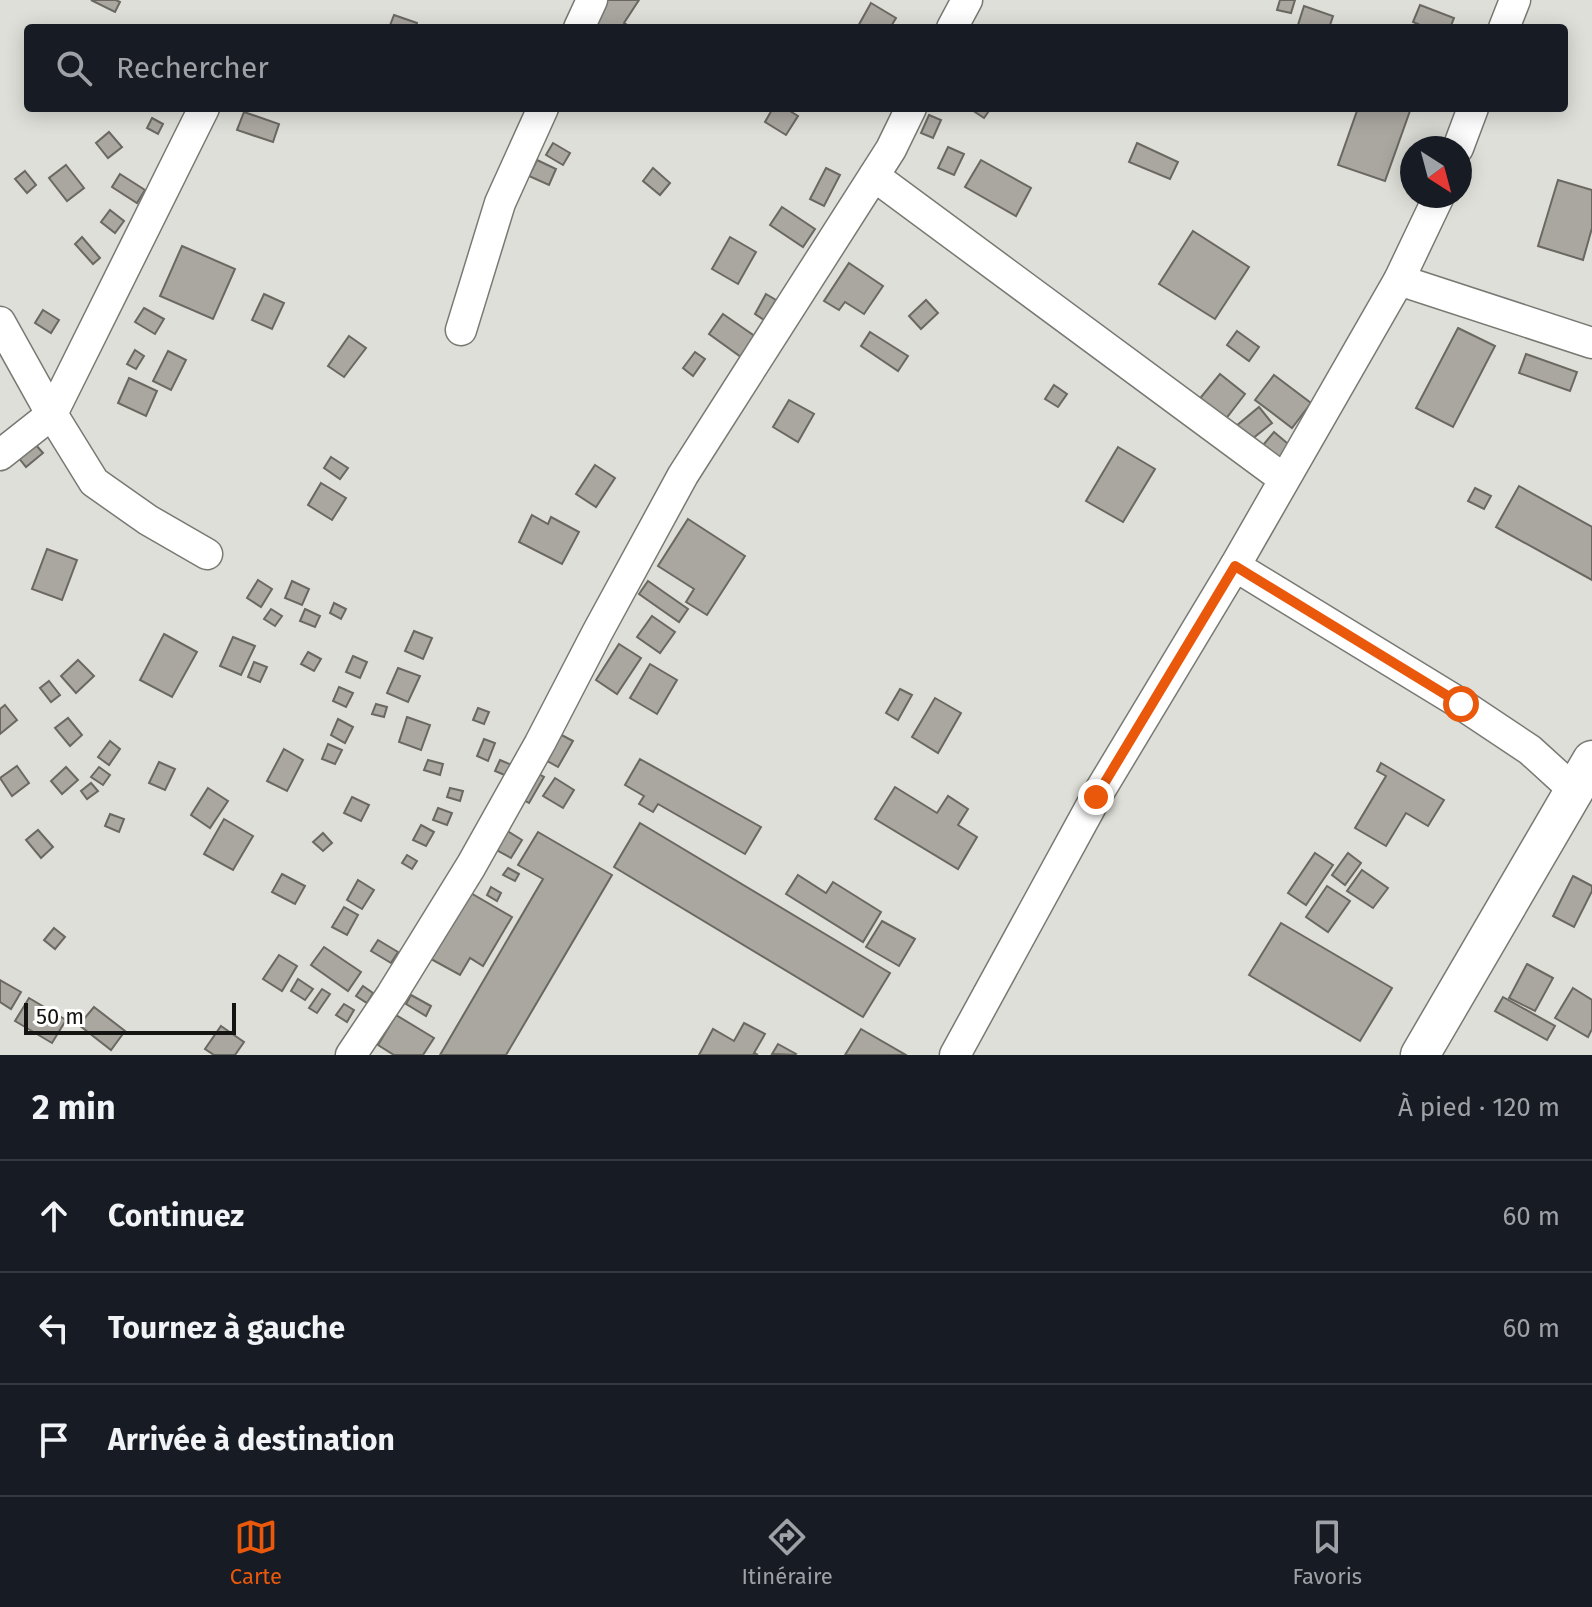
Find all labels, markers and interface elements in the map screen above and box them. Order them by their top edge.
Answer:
search box [24,24,1568,112]
icon: search [52,46,96,90]
text: Rechercher [116,50,269,86]
north arrow [1400,136,1472,208]
route start [1443,686,1479,722]
route end [1078,779,1114,815]
scale bar [24,999,236,1035]
text: 50 m [36,1003,84,1030]
text: 2 min [32,1087,116,1128]
text: À pied · 120 m [1398,1092,1560,1123]
icon: ahead [32,1194,76,1238]
text: Continuez [108,1198,244,1234]
text: 60 m [1502,1201,1560,1232]
icon: left [32,1306,76,1350]
text: Tournez à gauche [108,1310,345,1346]
text: 60 m [1502,1313,1560,1344]
icon: arrive [32,1418,76,1462]
text: Arrivée à destination [108,1422,395,1458]
tab: Carte [230,1515,282,1590]
tab: Itinéraire [742,1515,833,1590]
tab: Favoris [1292,1515,1362,1590]

